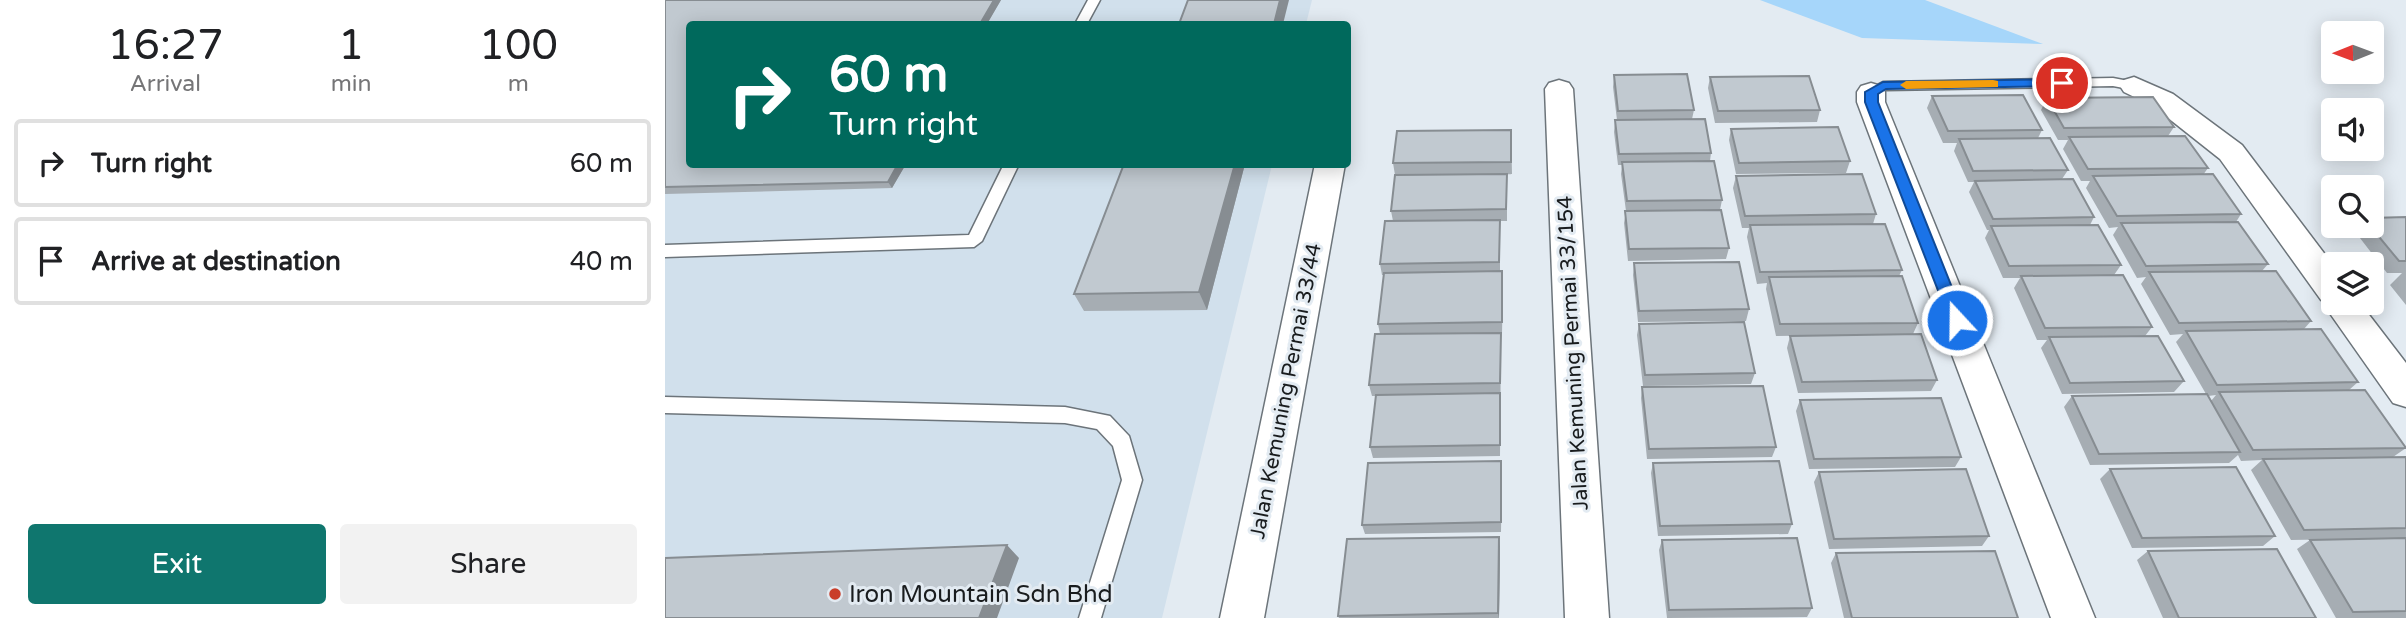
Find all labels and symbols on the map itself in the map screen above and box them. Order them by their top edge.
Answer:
north arrow [2321,21,2383,84]
pin [2032,53,2092,113]
street label: Jalan Kemuning Permai 33/154 [1552,195,1594,511]
street label: Jalan Kemuning Permai 33/44 [1245,241,1327,541]
position arrow [1920,283,1994,357]
place label: Iron Mountain Sdn Bhd [849,580,1113,609]
marker: Iron Mountain Sdn Bhd [827,586,843,602]

